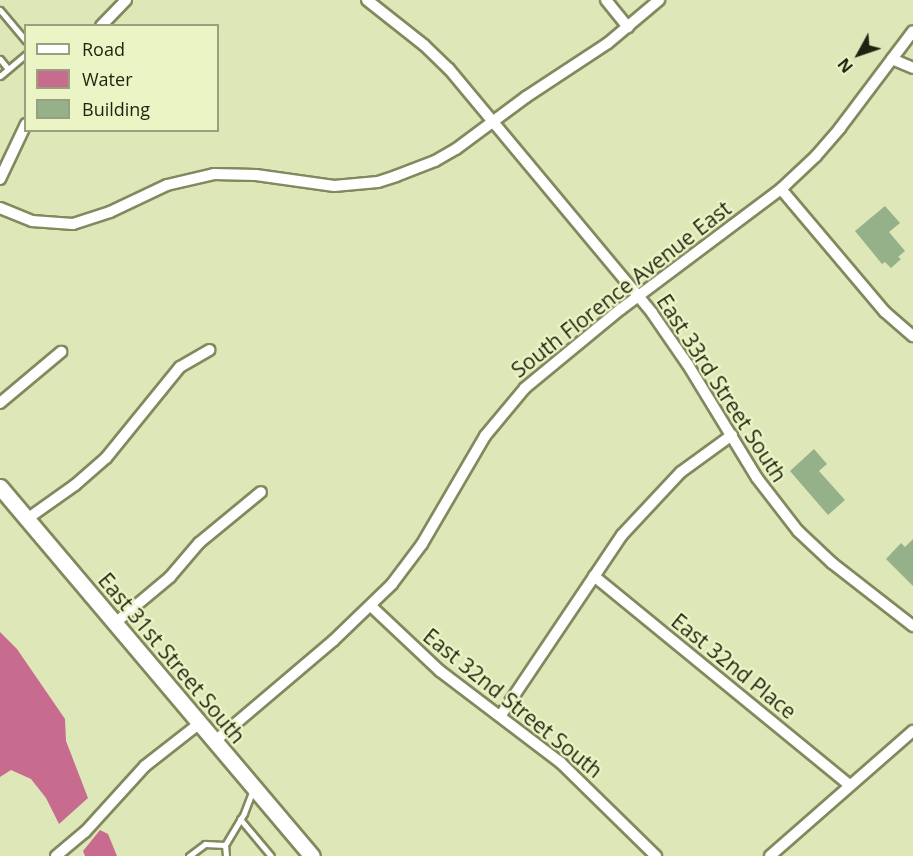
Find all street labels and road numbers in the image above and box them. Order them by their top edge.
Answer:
street label: South Florence Avenue East [506,195,736,383]
street label: East 33rd Street South [652,289,792,487]
street label: East 31st Street South [93,568,251,748]
street label: East 32nd Place [667,608,801,724]
street label: East 32nd Street South [418,623,608,783]

